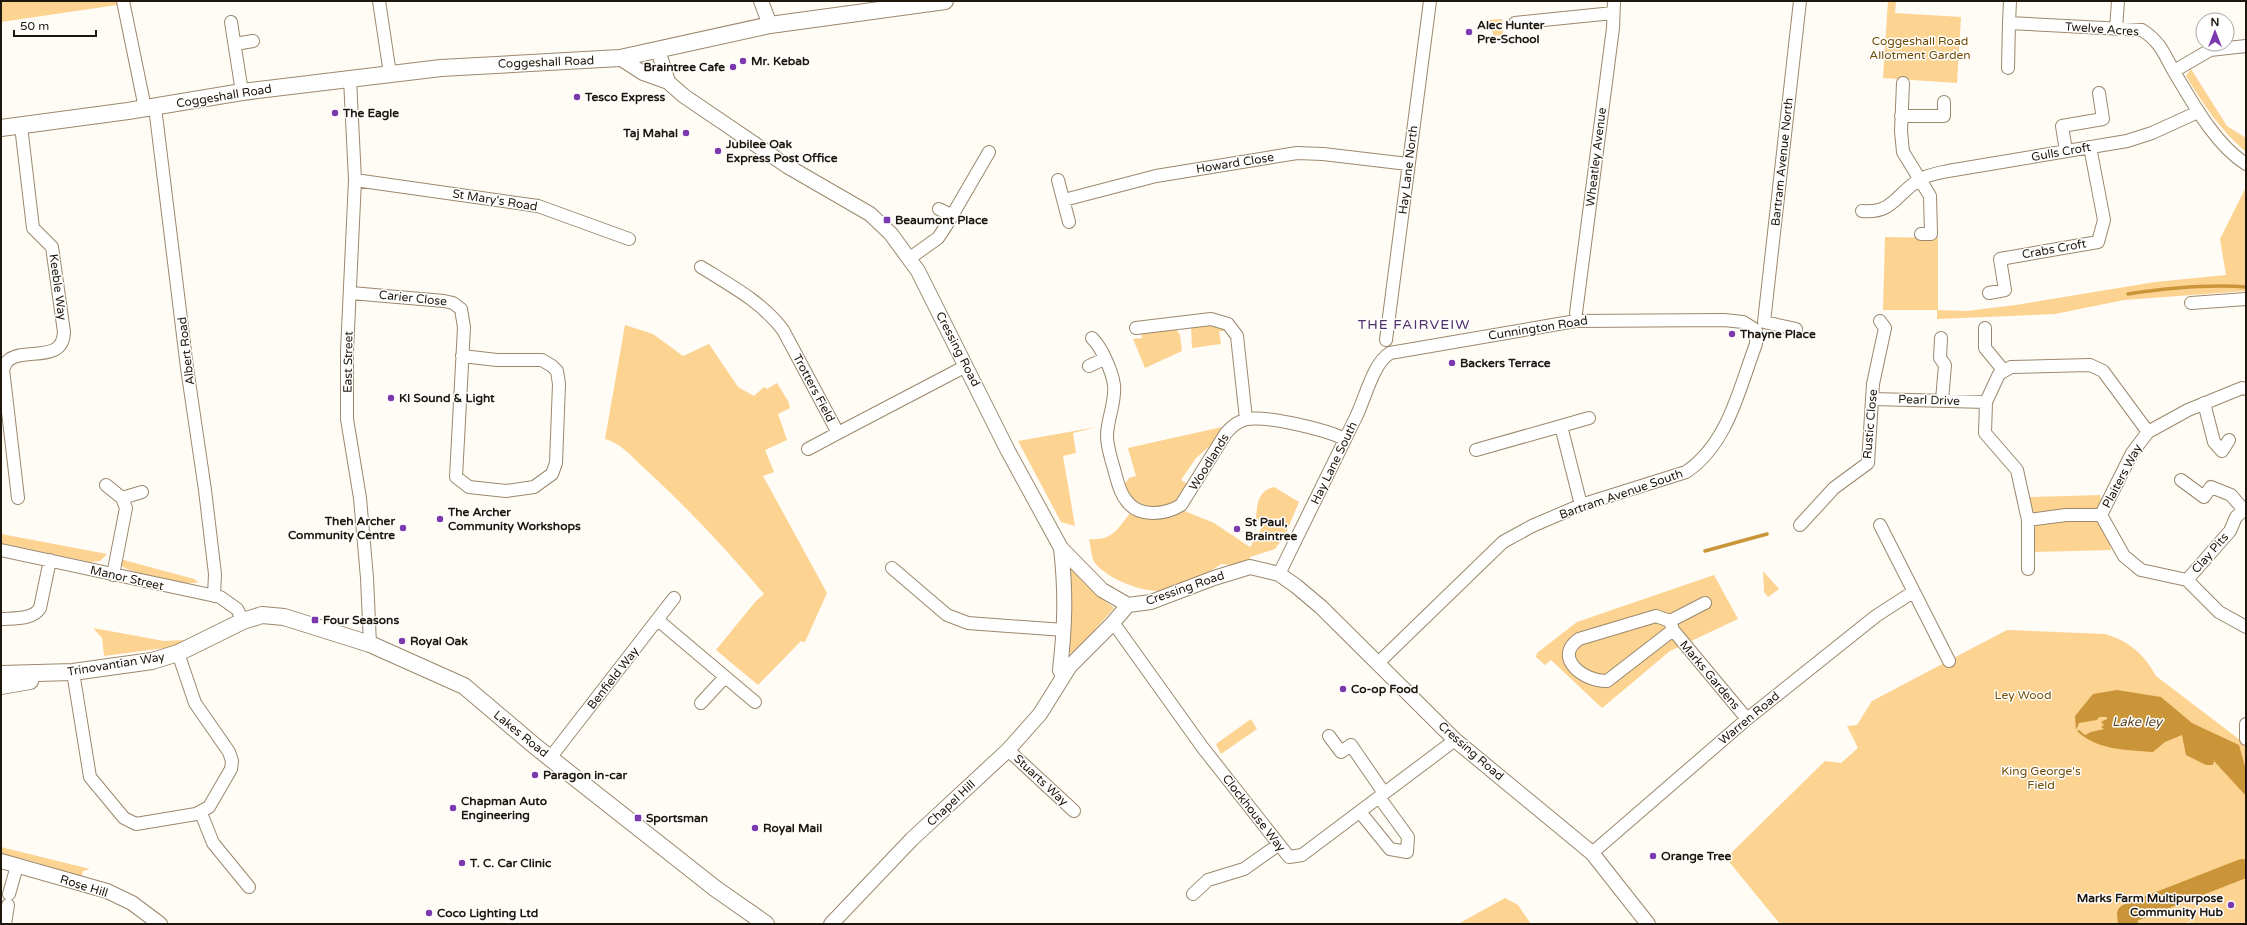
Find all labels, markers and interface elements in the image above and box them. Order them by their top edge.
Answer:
scale bar [14,12,96,38]
north arrow [2195,12,2235,52]
text: N [2211,16,2219,29]
place label: Alec Hunter Pre-School [1477,18,1545,46]
text: 50 m [20,19,49,33]
street label: Twelve Acres [2065,19,2140,39]
marker: Alec Hunter Pre-School [1464,27,1474,37]
park label: Coggeshall Road Allotment Garden [1869,34,1971,62]
street label: Coggeshall Road [498,53,594,71]
place label: Mr. Kebab [751,54,810,68]
marker: Mr. Kebab [738,56,748,66]
place label: Braintree Cafe [644,60,725,74]
marker: Braintree Cafe [728,62,738,72]
street label: Coggeshall Road [175,82,273,110]
place label: Tesco Express [584,90,666,105]
marker: Tesco Express [572,92,582,102]
street label: Bartram Avenue North [1768,97,1796,227]
place label: The Eagle [342,106,399,121]
street label: Wheatley Avenue [1583,106,1609,207]
marker: The Eagle [330,108,340,118]
street label: Hay Lane North [1396,125,1420,215]
place label: Taj Mahal [622,126,678,141]
marker: Taj Mahal [681,128,691,138]
place label: Jubilee Oak Express Post Office [725,137,838,166]
street label: Gulls Croft [2030,140,2092,164]
marker: Jubilee Oak Express Post Office [713,146,723,156]
street label: Howard Close [1195,150,1275,176]
street label: St Mary's Road [451,186,539,214]
place label: Beaumont Place [895,213,988,227]
marker: Beaumont Place [882,215,892,225]
street label: Crabs Croft [2021,236,2088,262]
street label: Keeble Way [46,253,70,322]
street label: Carier Close [378,287,448,309]
street label: Cressing Road [933,309,983,389]
street label: Cunnington Road [1487,313,1589,343]
street label: Albert Road [175,316,197,386]
district label: THE FAIRVEIW [1358,316,1470,333]
place label: Thayne Place [1739,327,1816,342]
marker: Thayne Place [1727,329,1737,339]
street label: East Street [340,330,356,393]
street label: Trotters Field [790,352,838,424]
place label: Backers Terrace [1460,356,1551,370]
marker: Backers Terrace [1447,358,1457,368]
street label: Rustic Close [1860,388,1880,459]
place label: KI Sound & Light [399,391,495,406]
street label: Pearl Drive [1898,392,1960,408]
marker: KI Sound & Light [386,393,396,403]
street label: Hay Lane South [1308,419,1360,507]
street label: Woodlands [1186,431,1232,493]
street label: Plaiters Way [2099,441,2145,510]
street label: Bartram Avenue South [1557,466,1685,522]
place label: The Archer Community Workshops [447,505,581,534]
place label: Theh Archer Community Centre [288,514,395,543]
marker: The Archer Community Workshops [435,514,445,524]
place label: St Paul, Braintree [1245,515,1298,543]
marker: Theh Archer Community Centre [398,523,408,533]
marker: St Paul, Braintree [1232,524,1242,534]
street label: Clay Pits [2189,530,2231,576]
street label: Manor Street [89,563,165,593]
street label: Cressing Road [1144,568,1226,608]
place label: Four Seasons [323,613,399,627]
marker: Four Seasons [310,615,320,625]
place label: Royal Oak [410,634,468,649]
marker: Royal Oak [397,636,407,646]
street label: Marks Gardens [1677,638,1743,713]
street label: Benfield Way [584,644,642,712]
street label: Trinovantian Way [66,649,166,679]
place label: Co-op Food [1351,682,1418,697]
marker: Co-op Food [1338,684,1348,694]
park label: Ley Wood [1995,688,2051,702]
street label: Warren Road [1716,689,1782,747]
street label: Lakes Road [491,708,551,760]
water label: Lake ley [2112,714,2164,730]
street label: Cressing Road [1435,719,1507,783]
street label: Stuarts Way [1011,752,1071,809]
park label: King George's Field [2001,764,2081,792]
place label: Paragon in-car [543,768,627,783]
marker: Paragon in-car [530,770,540,780]
street label: Clockhouse Way [1220,772,1289,855]
street label: Chapel Hill [924,777,978,829]
place label: Chapman Auto Engineering [461,794,547,823]
marker: Chapman Auto Engineering [448,803,458,813]
place label: Sportsman [646,811,708,826]
marker: Sportsman [633,813,643,823]
place label: Royal Mail [763,821,822,836]
marker: Royal Mail [750,823,760,833]
place label: Orange Tree [1661,849,1732,864]
marker: Orange Tree [1648,851,1658,861]
place label: T. C. Car Clinic [469,856,552,870]
marker: T. C. Car Clinic [457,858,467,868]
street label: Rose Hill [58,872,110,900]
place label: Marks Farm Multipurpose Community Hub [2077,891,2223,920]
marker: Marks Farm Multipurpose Community Hub [2226,900,2236,910]
place label: Coco Lighting Ltd [437,906,538,921]
marker: Coco Lighting Ltd [424,908,434,918]

